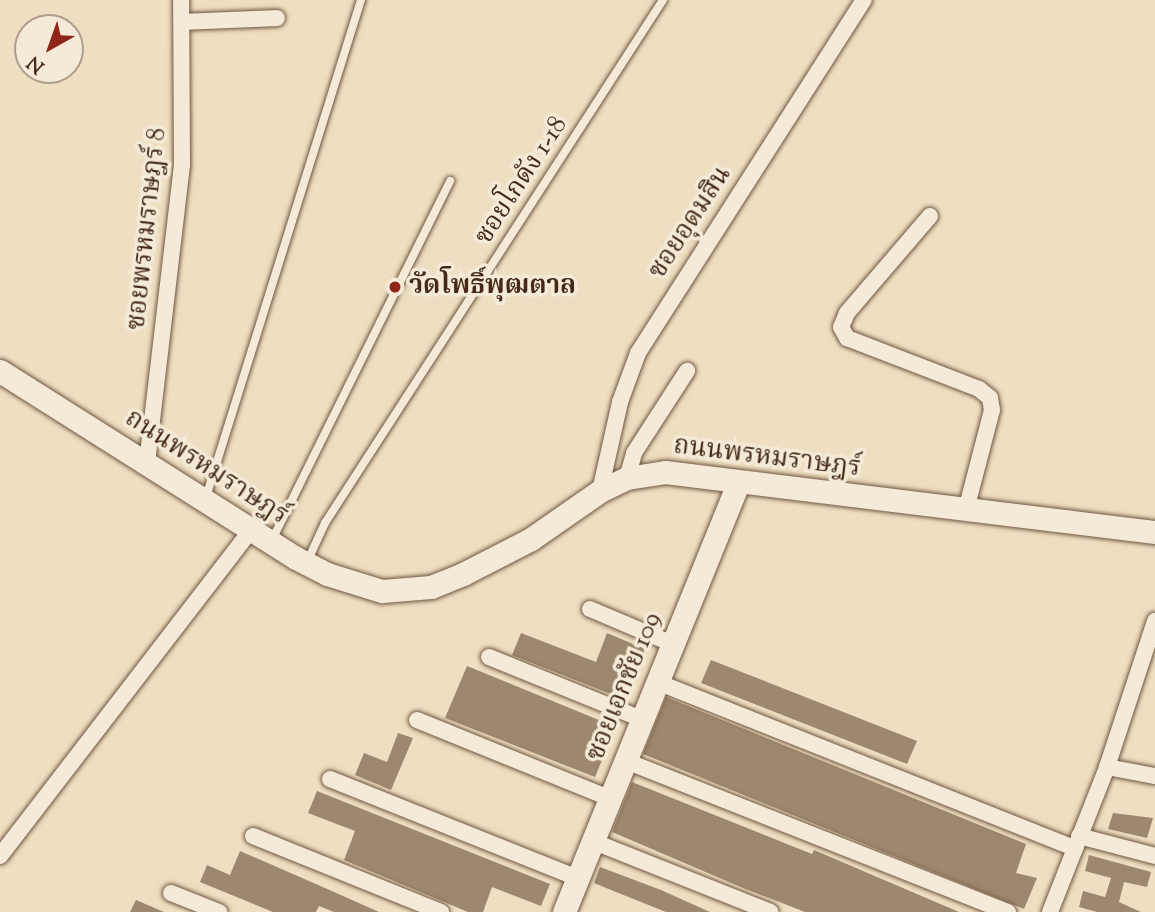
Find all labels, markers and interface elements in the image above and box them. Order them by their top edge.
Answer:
north arrow [14,14,84,84]
text: N [22,49,51,79]
street label: ซอยโกดัง 1-18 [469,111,575,251]
street label: ซอยพรหมราษฎร์ 8 [122,126,174,332]
street label: ซอยอุดมสิน [643,161,739,285]
place label: วัดโพธิ์พุฒตาล [409,271,576,303]
marker: วัดโพธิ์พุฒตาล [387,279,403,295]
street label: ถนนพรหมราษฎร์ [118,404,294,532]
street label: ถนนพรหมราษฎร์ [672,431,862,485]
street label: ซอยเอกชัย 109 [581,608,669,766]

